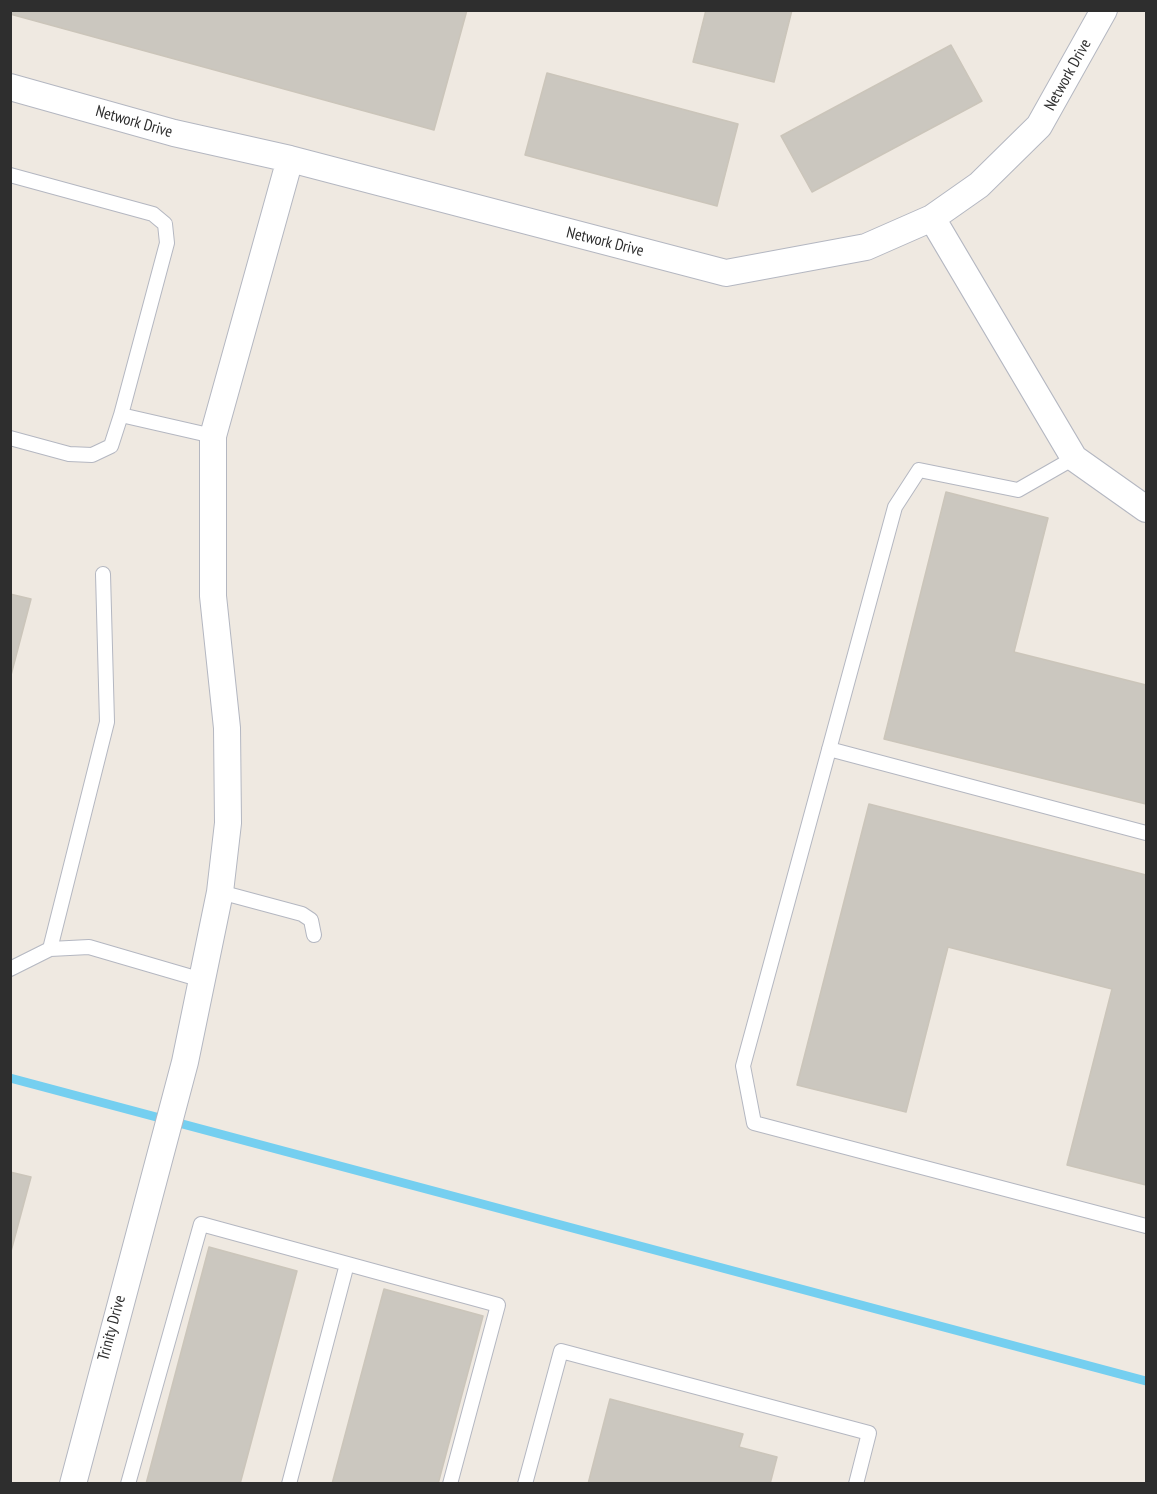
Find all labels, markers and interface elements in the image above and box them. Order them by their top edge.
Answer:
street label: Network Drive [1040,36,1096,114]
street label: Network Drive [93,102,175,142]
street label: Network Drive [564,223,646,261]
street label: Trinity Drive [94,1293,130,1363]

